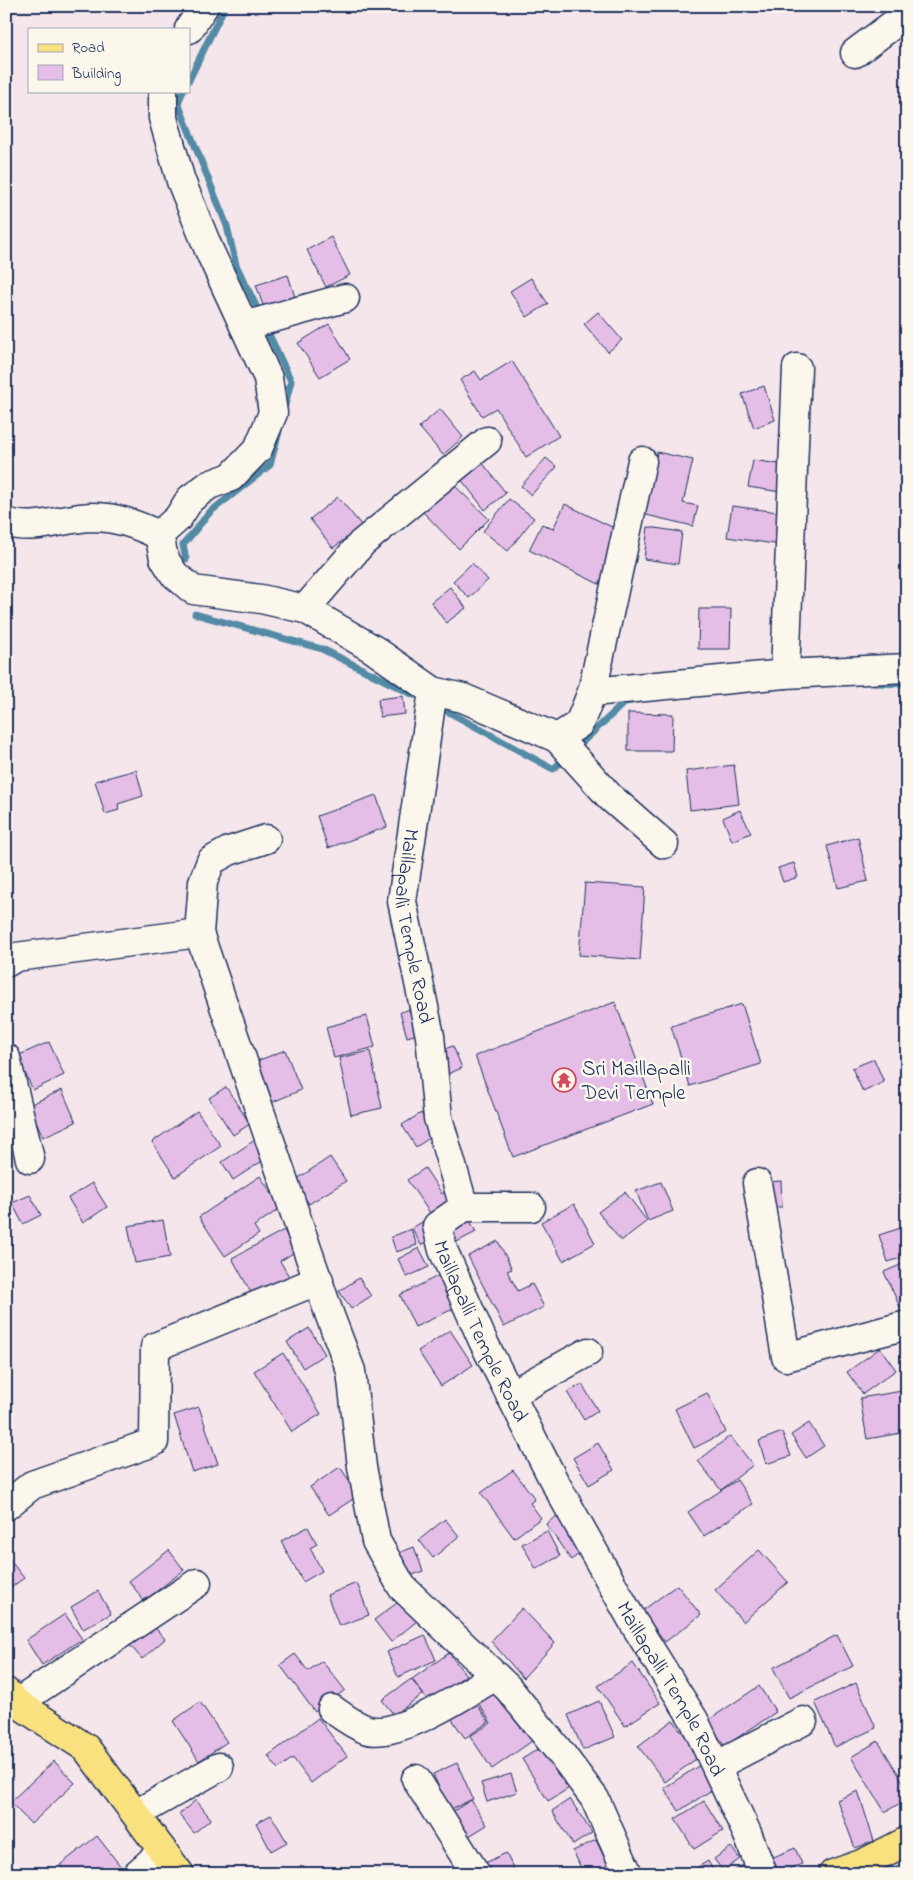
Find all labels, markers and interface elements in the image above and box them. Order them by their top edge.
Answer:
legend [28,28,190,92]
text: Road [72,37,105,59]
text: Building [71,63,121,86]
street label: Maillapalli Temple Road [385,826,440,1027]
place label: Sri Maillapalli Devi Temple [581,1055,691,1109]
temple icon: Sri Maillapalli Devi Temple [551,1067,577,1093]
street label: Maillapalli Temple Road [424,1237,535,1428]
street label: Maillapalli Temple Road [608,1596,731,1782]

